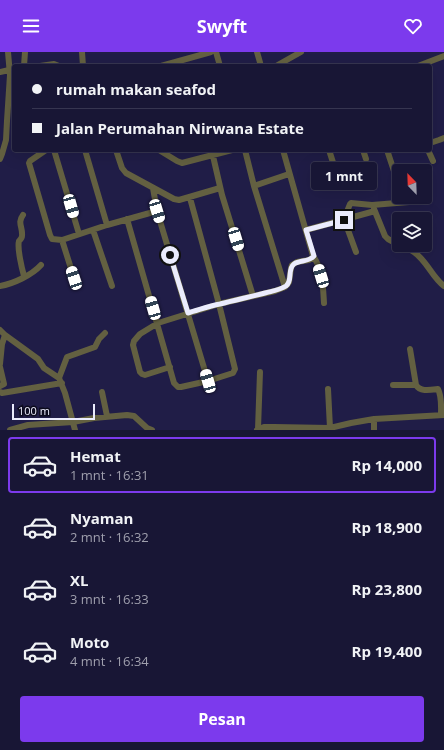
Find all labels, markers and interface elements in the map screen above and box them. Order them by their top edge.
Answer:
text: Swyft [197,14,247,38]
icon: menu [20,15,42,37]
icon: heart [402,15,424,37]
text: rumah makan seafod [56,79,216,99]
text: Jalan Perumahan Nirwana Estate [56,118,304,138]
callout: 1 mnt [311,162,377,190]
north arrow [392,164,432,204]
map controls [392,164,432,252]
text: 1 mnt [325,167,363,185]
car [62,193,80,219]
car [148,198,166,224]
route end [335,211,353,229]
button: layers [392,212,432,252]
car [227,226,245,252]
route start [161,246,179,264]
car [312,263,330,289]
car [65,265,83,291]
car [144,295,162,321]
car [199,368,217,394]
scale bar [12,402,95,421]
text: 100 m [18,403,50,418]
text: Hemat [70,446,121,466]
icon: car [22,447,58,483]
text: Rp 14,000 [352,455,422,475]
text: 1 mnt · 16:31 [70,466,149,484]
text: Nyaman [70,508,133,528]
icon: car [22,509,58,545]
text: Rp 18,900 [352,517,422,537]
text: 2 mnt · 16:32 [70,528,149,546]
text: XL [70,570,88,590]
icon: car [22,571,58,607]
text: Rp 23,800 [352,579,422,599]
text: 3 mnt · 16:33 [70,590,149,608]
text: Moto [70,632,109,652]
icon: car [22,633,58,669]
text: Rp 19,400 [352,641,422,661]
text: 4 mnt · 16:34 [70,652,149,670]
button: Pesan [20,696,424,742]

